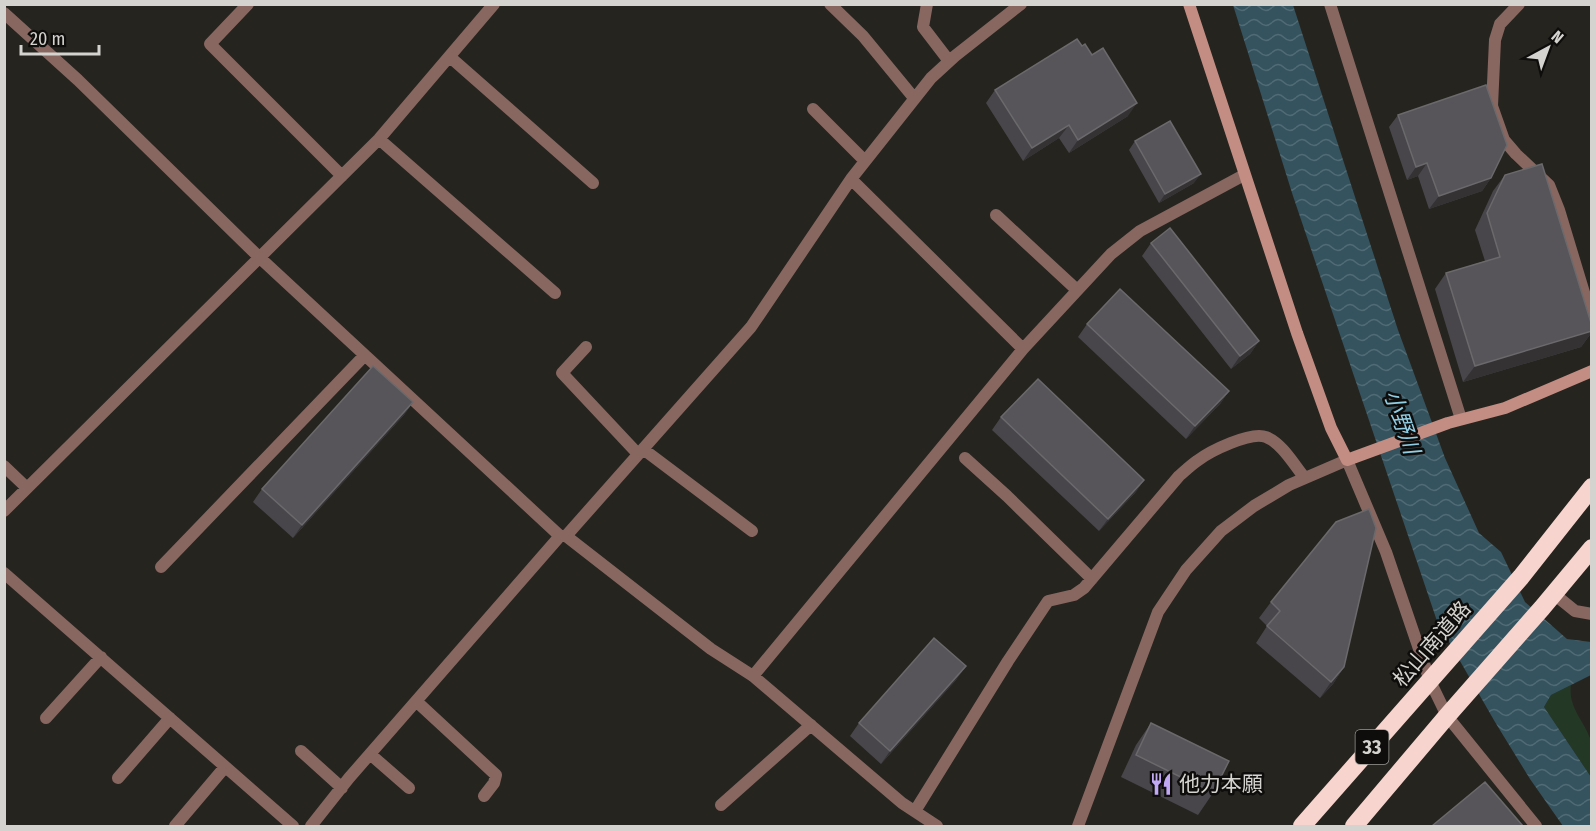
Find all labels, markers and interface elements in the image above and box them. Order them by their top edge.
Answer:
scale bar [21,18,99,56]
north arrow [1518,18,1578,78]
text: N [1548,27,1567,47]
text: 20 m [30,28,65,50]
water label: 小野川 [1378,386,1426,459]
street label: 松山南道路 [1388,596,1476,692]
road number: 33 [1356,730,1388,764]
restaurant icon: 他力本願 [1148,771,1174,797]
place label: 他力本願 [1179,771,1263,797]

